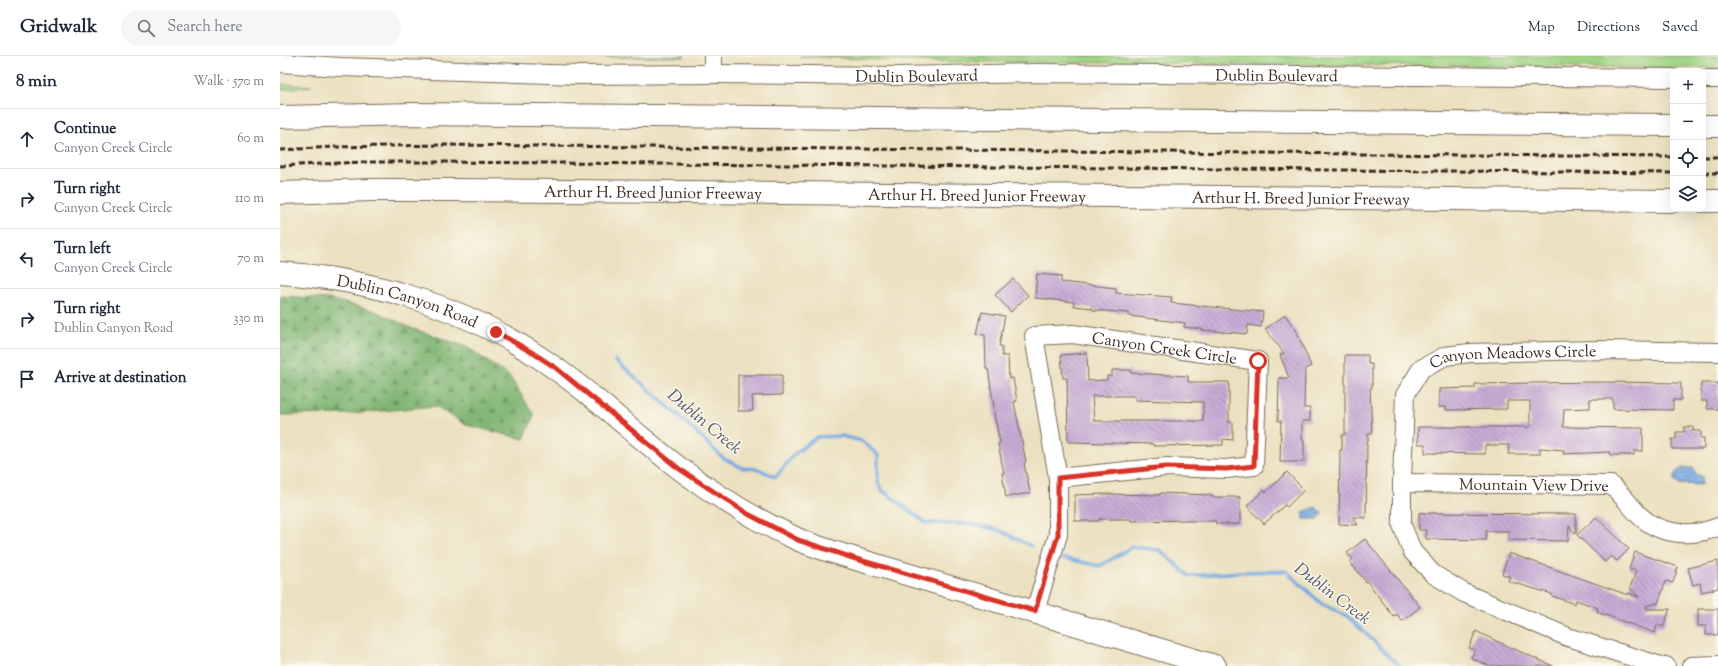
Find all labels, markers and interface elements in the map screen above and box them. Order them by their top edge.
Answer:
search box [121,10,401,46]
text: Gridwalk [20,14,97,41]
icon: search [135,17,157,39]
text: Search here [167,17,243,38]
text: Map [1528,18,1555,38]
text: Directions [1577,18,1640,38]
text: Saved [1662,18,1698,38]
street label: Dublin Boulevard [855,65,978,90]
street label: Dublin Boulevard [1215,65,1338,89]
map controls [1670,68,1706,212]
button: + [1670,68,1706,104]
text: 8 min [16,70,57,94]
text: Walk · 570 m [194,73,264,91]
button: − [1670,104,1706,140]
text: Continue [54,119,116,140]
icon: ahead [16,128,38,150]
text: 60 m [237,130,264,148]
text: Canyon Creek Circle [54,140,173,158]
button: locate [1670,140,1706,176]
button: layers [1670,176,1706,212]
text: Turn right [54,179,120,200]
street label: Arthur H. Breed Junior Freeway [544,182,762,207]
street label: Arthur H. Breed Junior Freeway [868,185,1086,210]
icon: right [16,188,38,210]
street label: Arthur H. Breed Junior Freeway [1192,188,1410,213]
text: 110 m [235,190,264,208]
text: Canyon Creek Circle [54,200,173,218]
text: Turn left [54,239,111,260]
icon: left [16,248,38,270]
text: 70 m [237,250,264,268]
text: Canyon Creek Circle [54,260,173,278]
street label: Dublin Canyon Road [335,271,481,335]
text: Turn right [54,299,120,320]
icon: right [16,308,38,330]
text: 330 m [233,310,264,328]
text: Dublin Canyon Road [54,320,173,338]
route end [487,323,505,341]
street label: Canyon Creek Circle [1090,328,1238,372]
street label: Canyon Meadows Circle [1426,341,1597,376]
route start [1249,352,1267,370]
icon: arrive [16,368,38,390]
text: Arrive at destination [54,368,187,389]
water label: Dublin Creek [661,384,746,461]
street label: Mountain View Drive [1459,475,1609,499]
water label: Dublin Creek [1288,558,1375,632]

